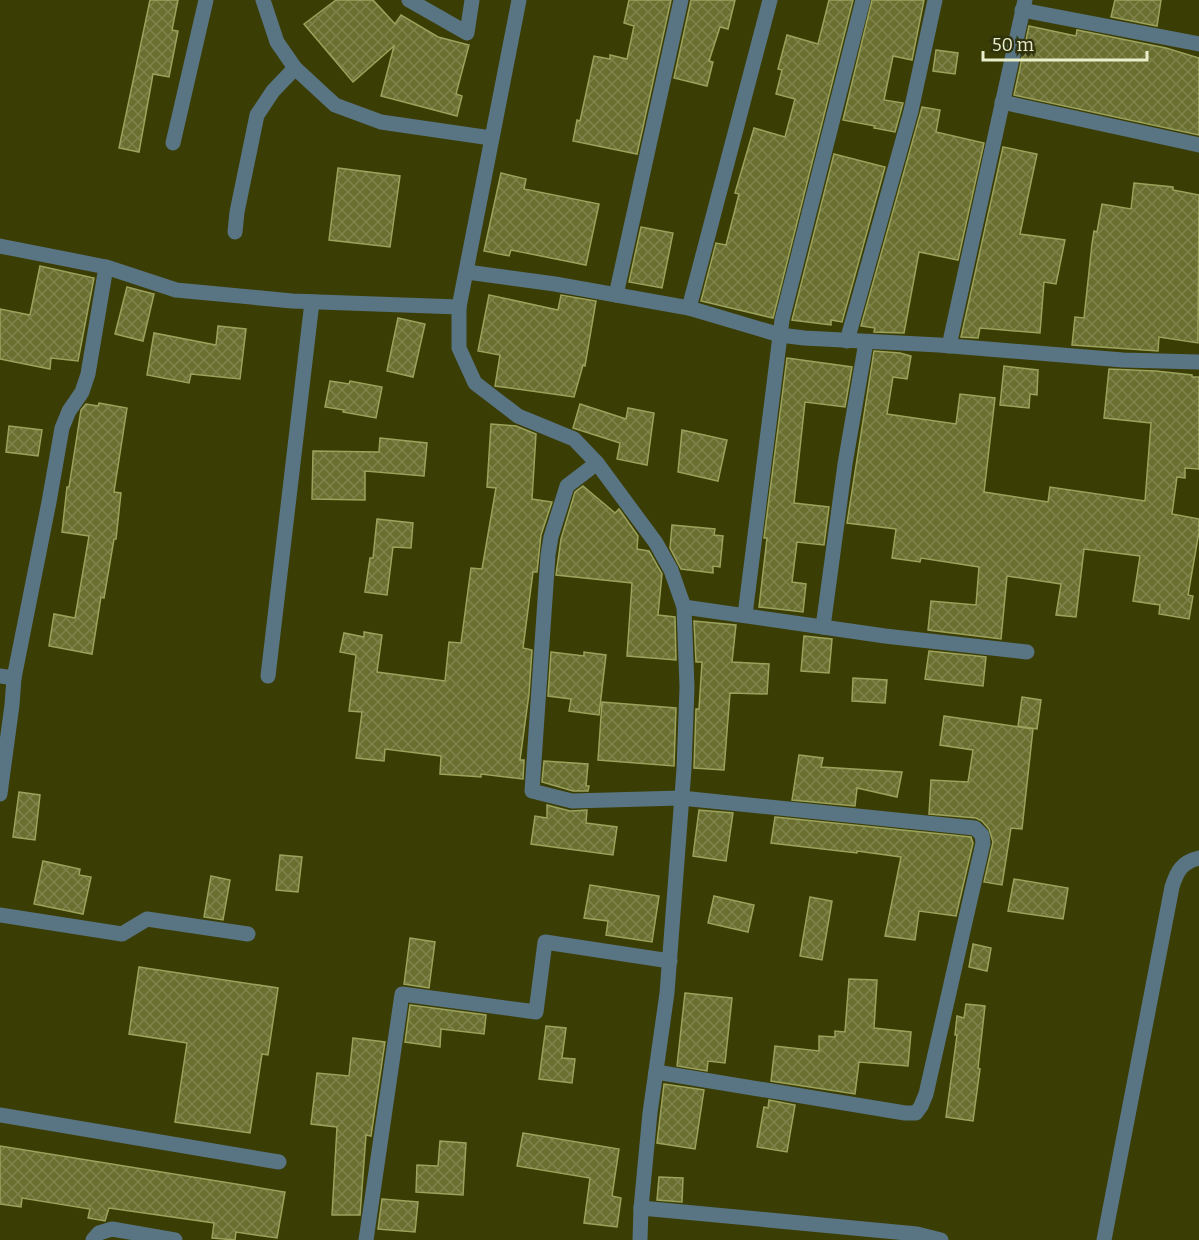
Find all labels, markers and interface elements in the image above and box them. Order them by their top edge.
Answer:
scale bar [983,24,1146,62]
text: 50 m [992,34,1034,56]

